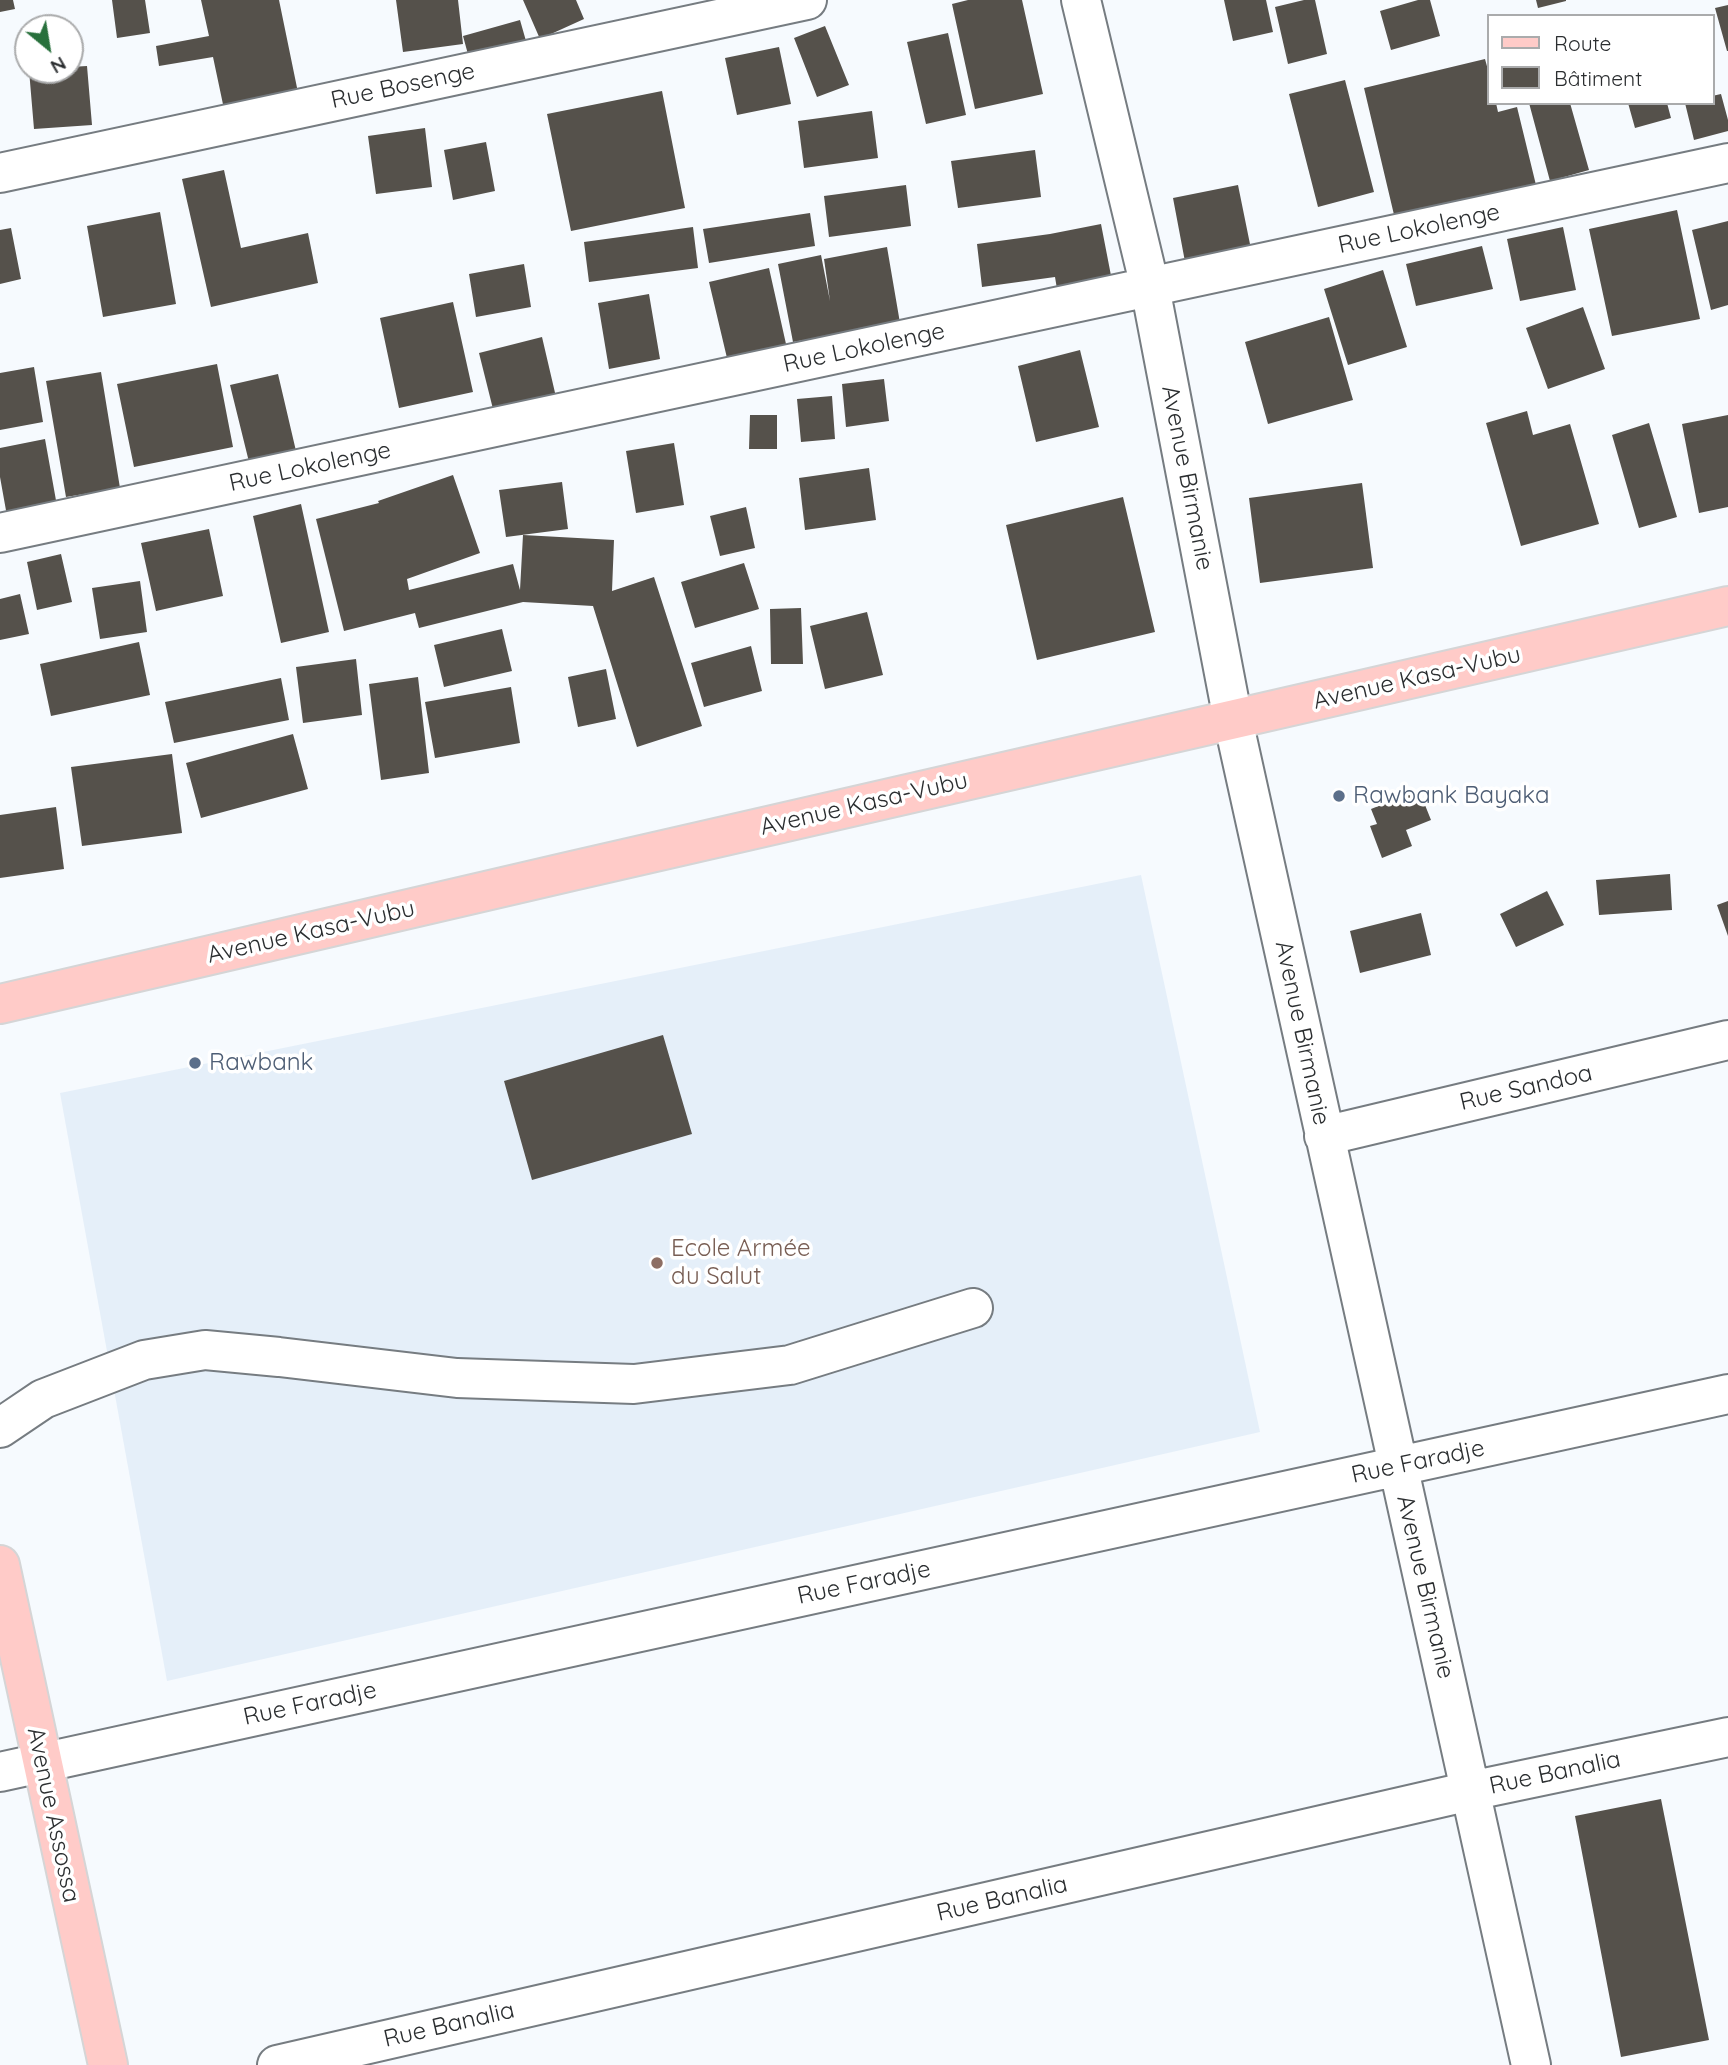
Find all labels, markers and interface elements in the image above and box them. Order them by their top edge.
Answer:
north arrow [14,14,84,84]
legend [1486,14,1714,105]
text: Route [1554,30,1611,56]
text: N [46,52,71,79]
street label: Rue Bosenge [328,57,478,115]
text: Bâtiment [1554,65,1642,91]
street label: Rue Lokolenge [1336,198,1502,260]
street label: Rue Lokolenge [781,317,947,379]
street label: Avenue Birmanie [1155,383,1219,573]
street label: Rue Lokolenge [227,436,393,498]
street label: Avenue Kasa-Vubu [1310,640,1524,716]
street label: Avenue Kasa-Vubu [757,766,971,842]
place label: Rawbank Bayaka [1353,782,1550,810]
marker: Rawbank Bayaka [1331,788,1347,804]
street label: Avenue Kasa-Vubu [204,894,418,970]
street label: Avenue Birmanie [1268,938,1336,1128]
place label: Rawbank [209,1049,313,1077]
marker: Rawbank [187,1055,203,1071]
street label: Rue Sandoa [1457,1059,1595,1117]
place label: Ecole Armée du Salut [671,1235,811,1291]
marker: Ecole Armée du Salut [649,1255,665,1271]
street label: Rue Faradje [1349,1434,1487,1490]
street label: Avenue Birmanie [1390,1492,1460,1682]
street label: Rue Faradje [795,1555,933,1611]
street label: Rue Faradje [241,1676,379,1732]
street label: Avenue Assossa [20,1725,86,1905]
street label: Rue Banalia [1487,1745,1623,1801]
street label: Rue Banalia [934,1870,1070,1928]
street label: Rue Banalia [381,1996,517,2054]

